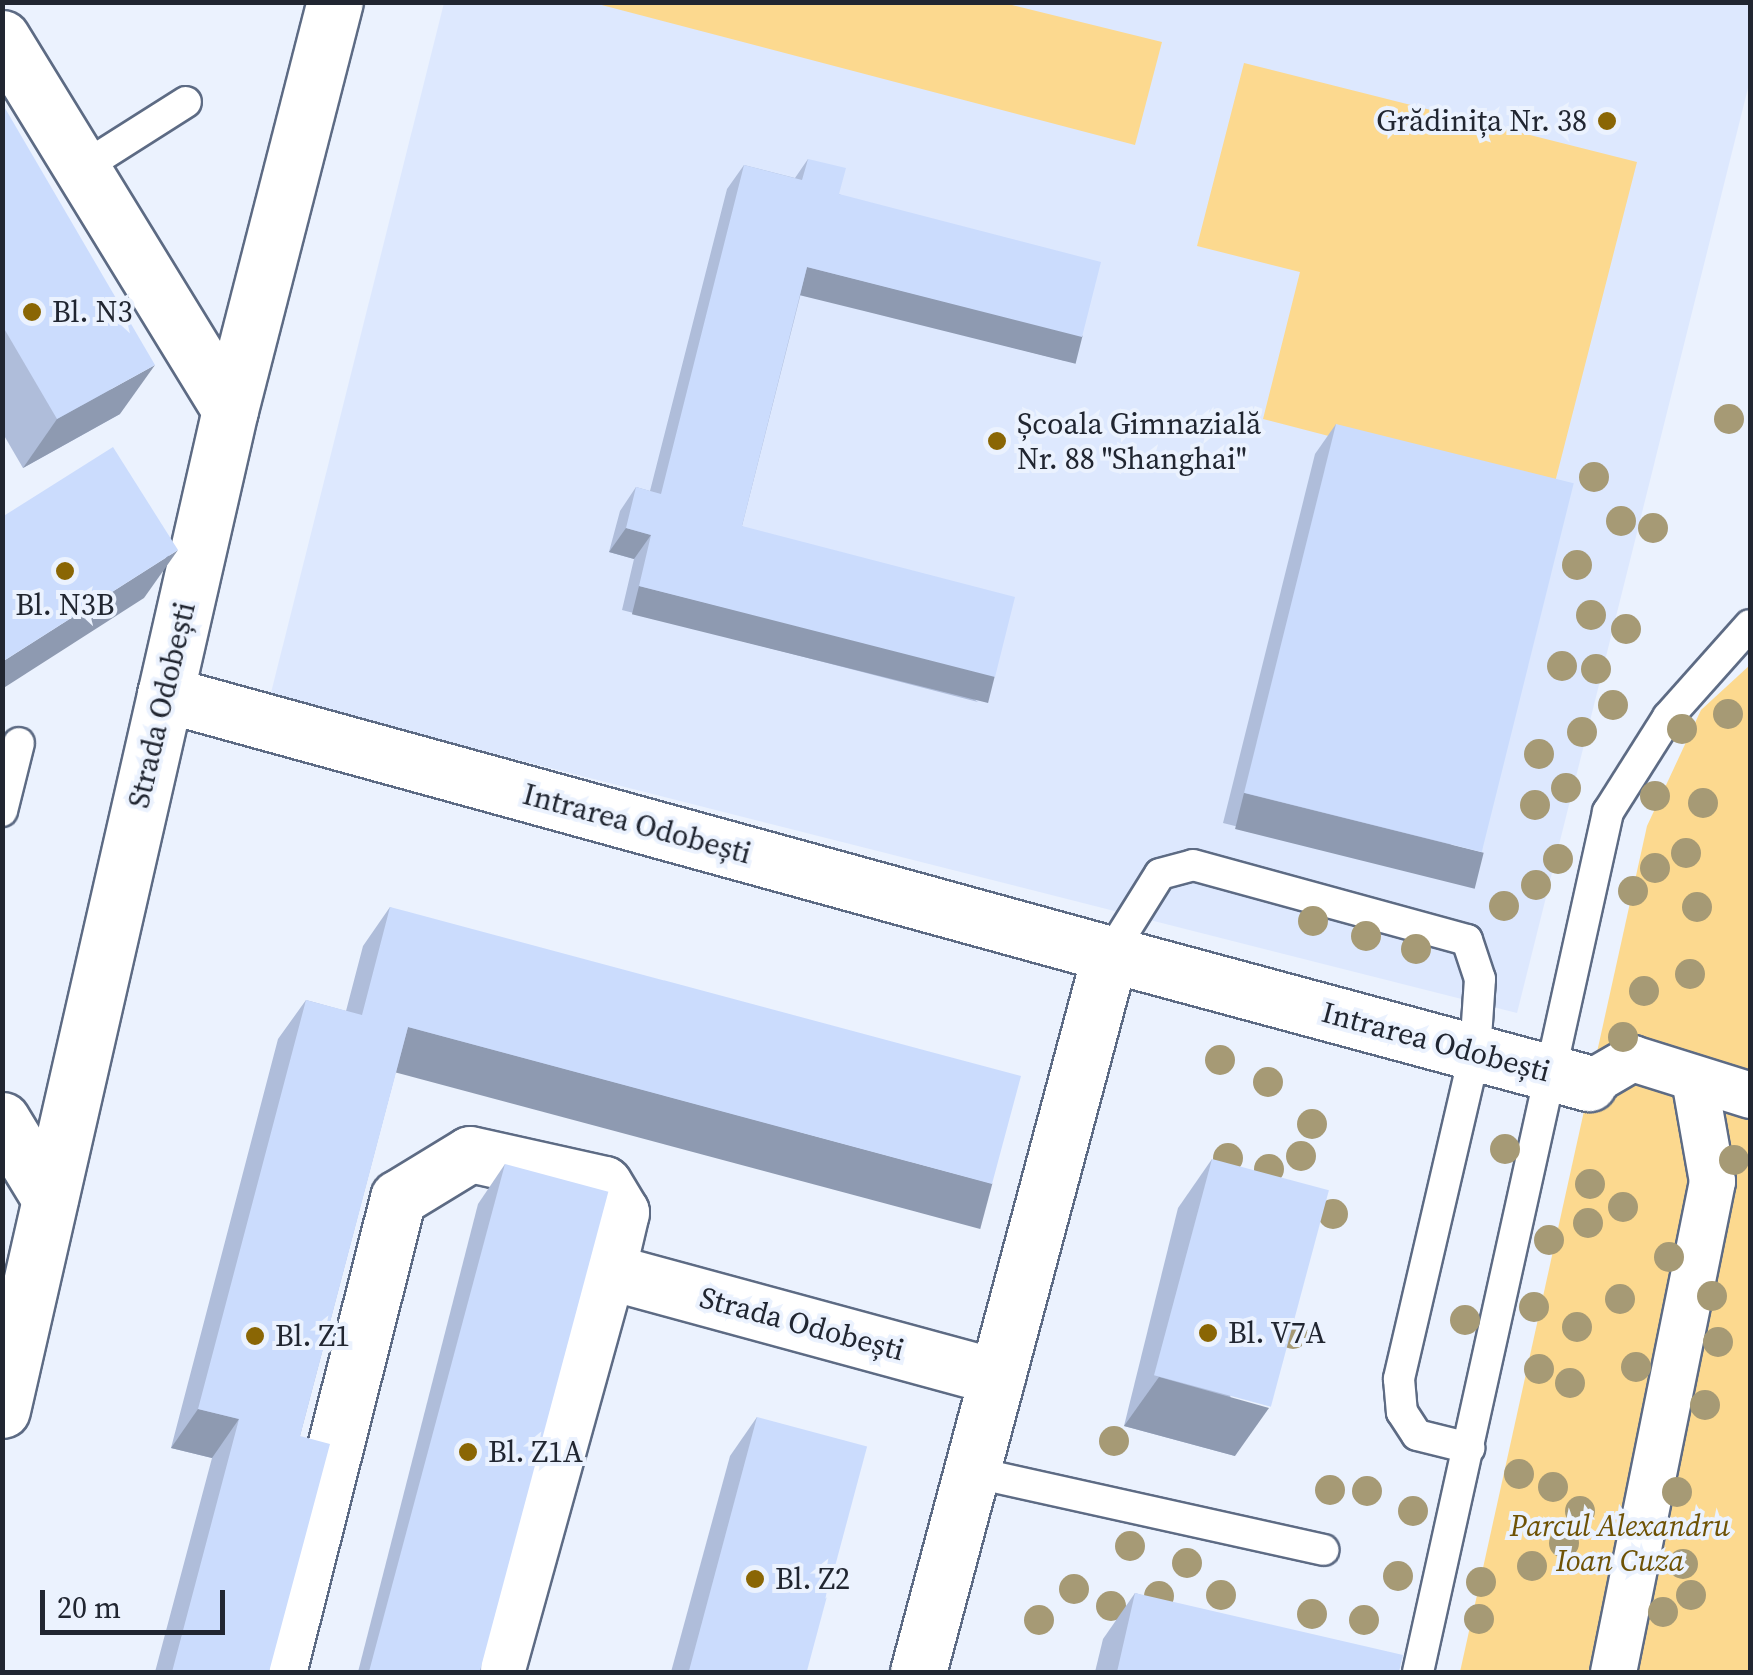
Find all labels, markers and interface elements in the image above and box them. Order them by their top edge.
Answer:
place label: Grădinița Nr. 38 [1376,103,1587,139]
marker: Grădinița Nr. 38 [1596,110,1618,132]
place label: Bl. N3 [52,294,133,330]
marker: Bl. N3 [21,301,43,323]
place label: Școala Gimnazială Nr. 88 "Shanghai" [1017,406,1261,476]
marker: Școala Gimnazială Nr. 88 "Shanghai" [986,430,1008,452]
marker: Bl. N3B [54,560,76,582]
place label: Bl. N3B [15,587,115,623]
street label: Strada Odobești [121,599,203,811]
street label: Intrarea Odobești [519,776,755,872]
street label: Intrarea Odobești [1318,994,1554,1090]
street label: Strada Odobești [696,1279,908,1369]
place label: Bl. V7A [1228,1315,1327,1351]
place label: Bl. Z1 [275,1318,350,1354]
marker: Bl. V7A [1197,1322,1219,1344]
marker: Bl. Z1 [244,1325,266,1347]
place label: Bl. Z1A [488,1434,583,1470]
marker: Bl. Z1A [457,1441,479,1463]
park label: Parcul Alexandru Ioan Cuza [1510,1508,1730,1578]
place label: Bl. Z2 [775,1561,850,1597]
marker: Bl. Z2 [744,1568,766,1590]
scale bar [45,1570,230,1632]
text: 20 m [57,1587,121,1628]

